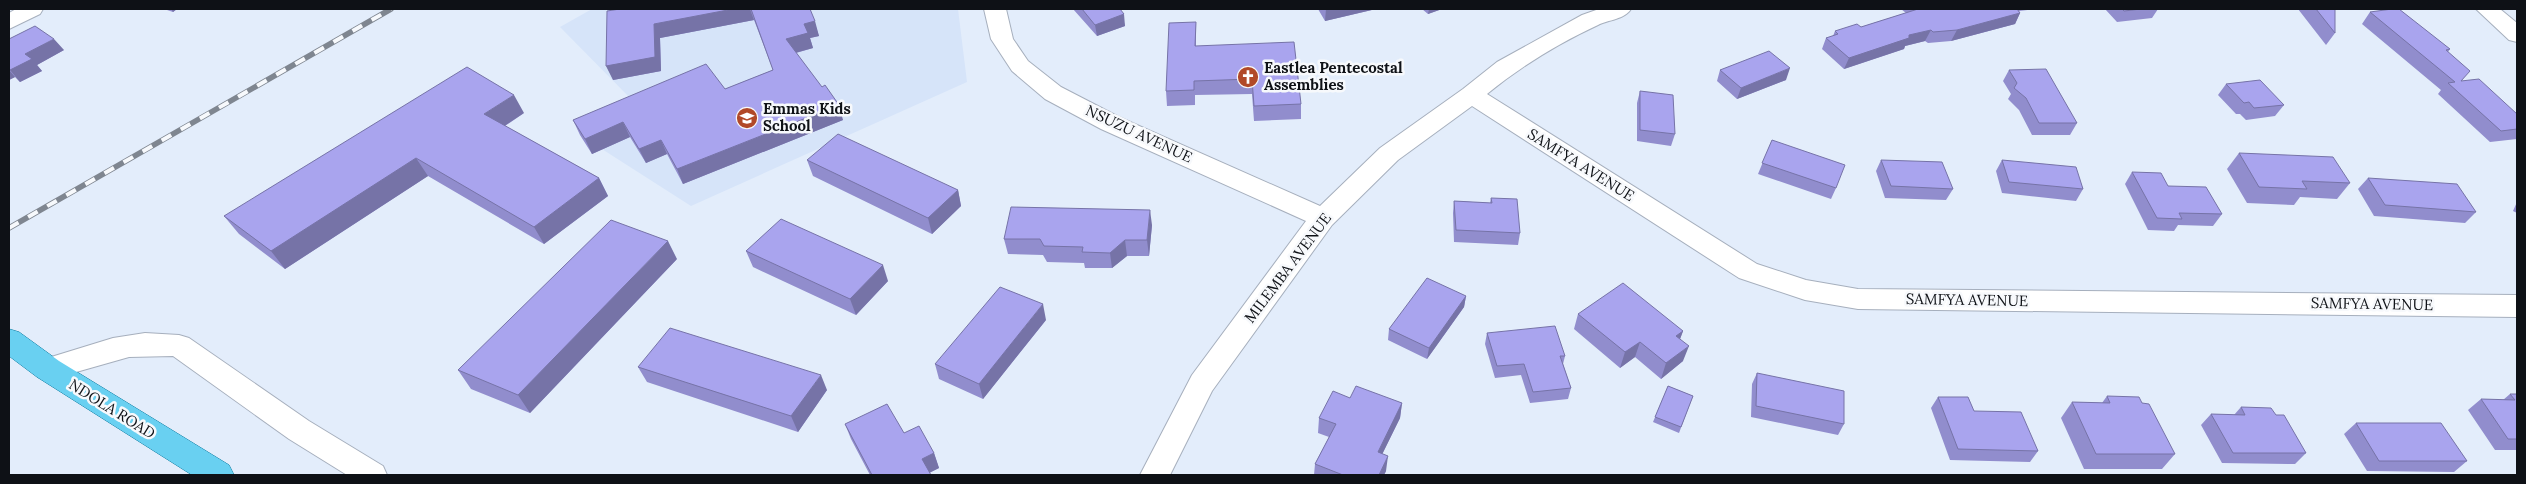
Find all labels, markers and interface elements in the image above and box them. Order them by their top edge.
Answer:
place label: Eastlea Pentecostal Assemblies [1264,58,1403,94]
church icon: Eastlea Pentecostal Assemblies [1236,65,1260,89]
place label: Emmas Kids School [763,99,851,135]
street label: NSUZU AVENUE [1083,101,1196,167]
school or university icon: Emmas Kids School [735,106,759,130]
street label: SAMFYA AVENUE [1524,124,1638,205]
street label: MILEMBA AVENUE [1240,209,1335,326]
street label: SAMFYA AVENUE [1906,289,2028,310]
street label: SAMFYA AVENUE [2311,293,2433,314]
street label: NDOLA ROAD [66,374,159,443]

